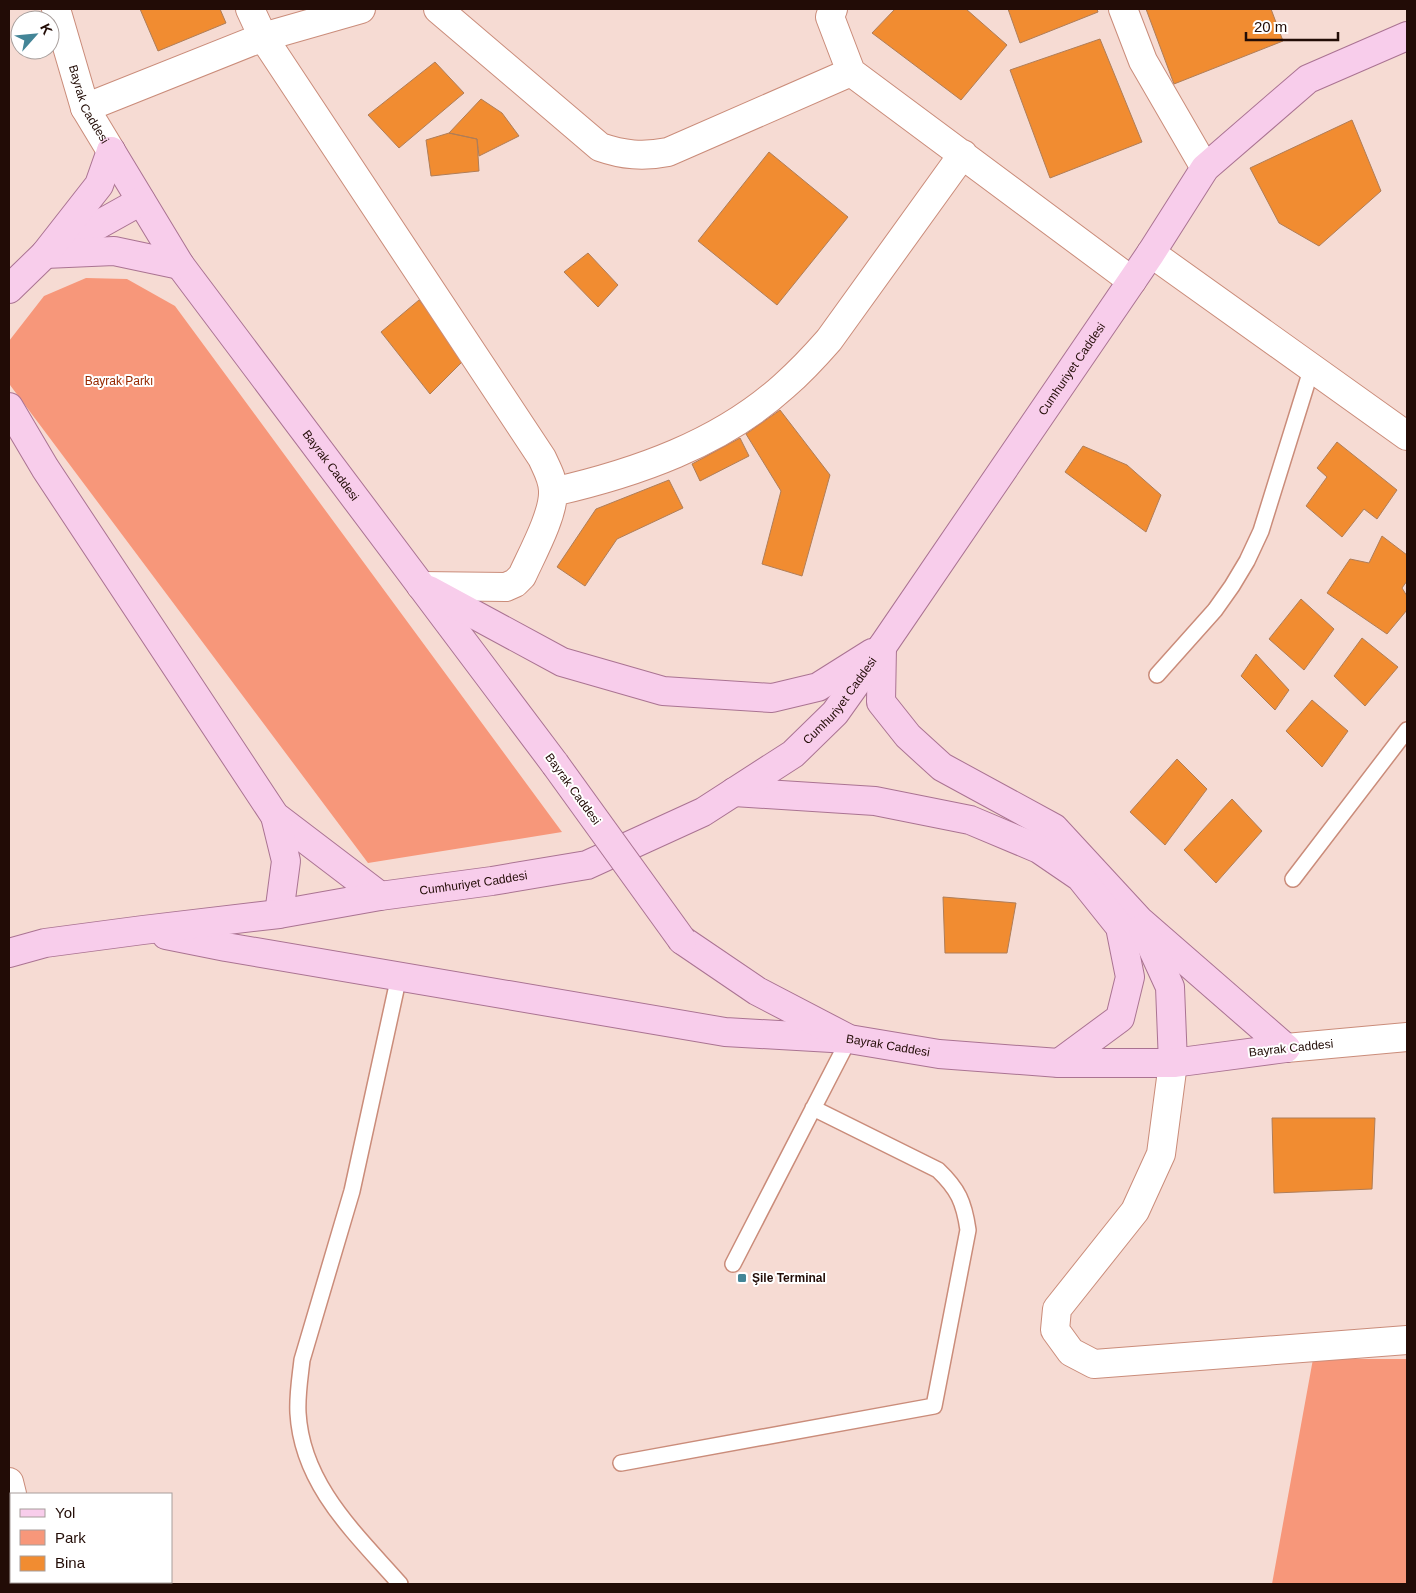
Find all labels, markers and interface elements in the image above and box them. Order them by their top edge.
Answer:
north arrow [10,10,60,60]
scale bar [1246,10,1338,42]
text: 20 m [1254,18,1287,35]
text: K [37,21,56,37]
street label: Bayrak Caddesi [66,63,112,146]
street label: Cumhuriyet Caddesi [1035,320,1108,418]
park label: Bayrak Parkı [85,374,153,388]
street label: Bayrak Caddesi [300,427,362,504]
street label: Cumhuriyet Caddesi [800,654,880,747]
street label: Bayrak Caddesi [542,751,604,827]
street label: Cumhuriyet Caddesi [419,868,528,898]
street label: Bayrak Caddesi [845,1032,931,1059]
street label: Bayrak Caddesi [1248,1037,1334,1059]
place label: Şile Terminal [752,1271,826,1285]
marker: Şile Terminal [736,1272,748,1284]
legend [10,1493,172,1583]
text: Yol [55,1504,75,1521]
text: Park [55,1529,86,1546]
text: Bina [55,1554,86,1571]

